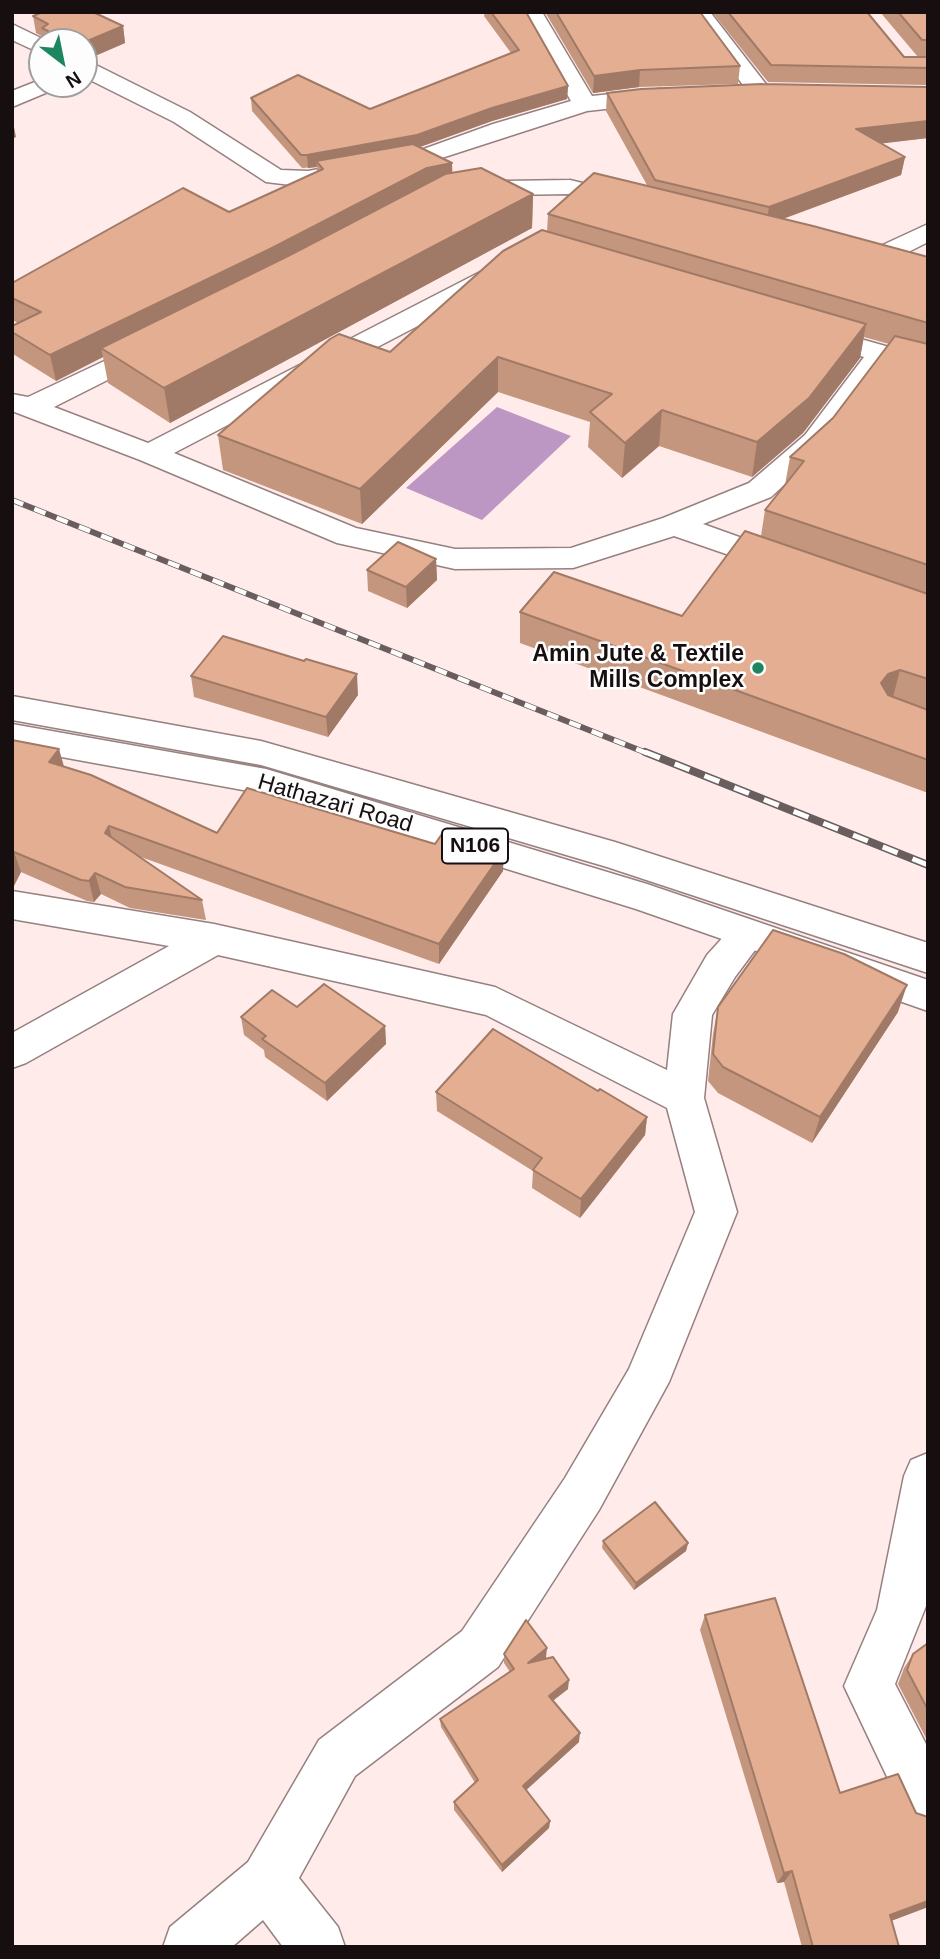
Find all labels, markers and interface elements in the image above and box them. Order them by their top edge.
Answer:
north arrow [28,28,98,98]
text: N [62,67,85,92]
place label: Amin Jute & Textile Mills Complex [532,641,744,695]
marker: Amin Jute & Textile Mills Complex [750,660,766,676]
street label: Hathazari Road [254,769,416,839]
road number: N106 [442,828,508,864]

